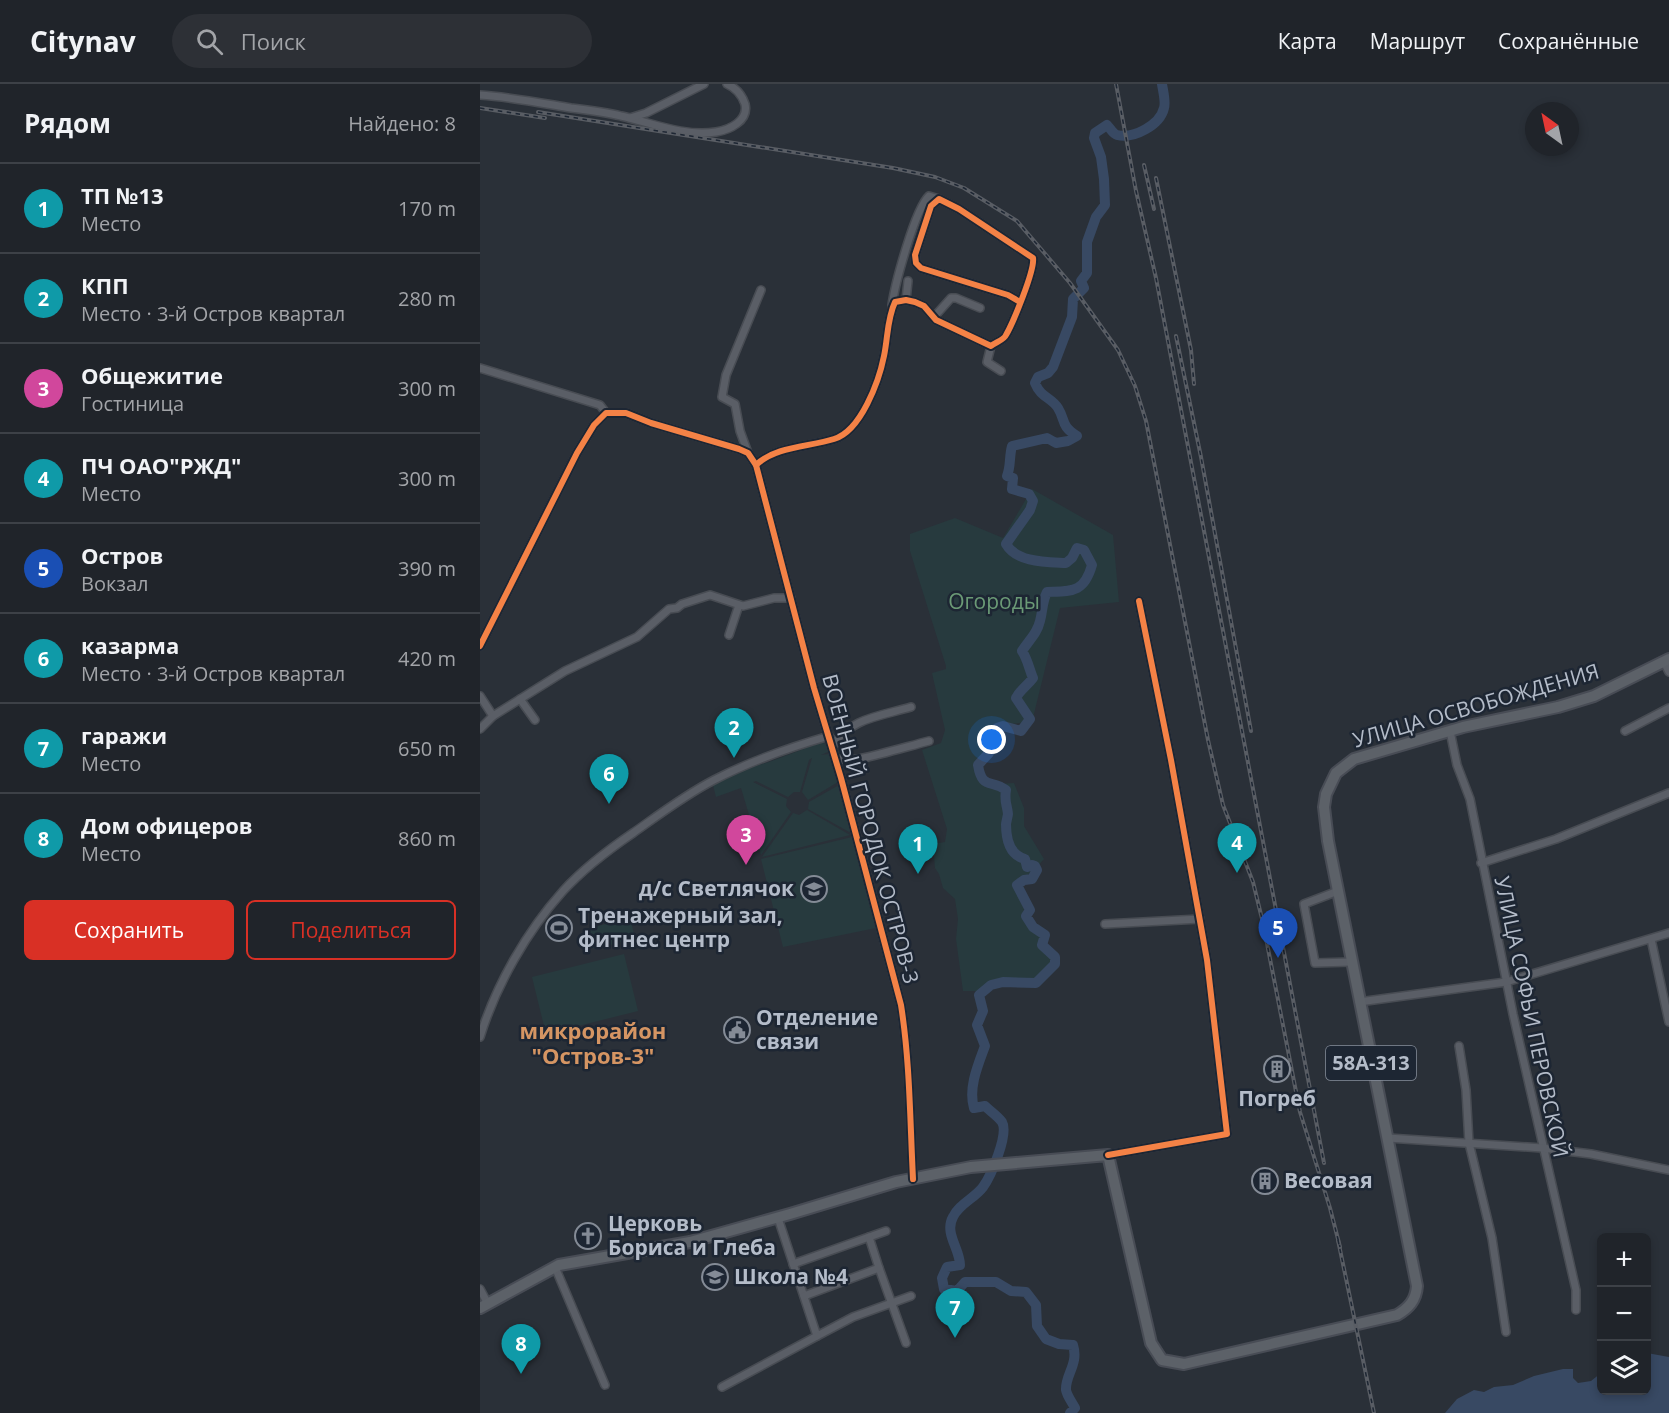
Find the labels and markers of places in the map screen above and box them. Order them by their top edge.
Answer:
pin: 2 [714,708,754,758]
pin: 6 [590,754,628,804]
pin: 3 [726,816,766,865]
pin: 1 [898,824,938,874]
pin: 4 [1218,824,1257,873]
place label: д/с Светлячок [639,874,794,902]
school or university icon: д/с Светлячок [799,874,829,904]
place label: Тренажерный зал, фитнес центр [578,901,783,953]
pin: 5 [1258,908,1298,958]
sports icon: Тренажерный зал, фитнес центр [544,913,574,943]
place label: Отделение связи [756,1003,878,1055]
public building icon: Отделение связи [722,1015,752,1045]
building icon: Погреб [1262,1054,1292,1084]
place label: Погреб [1238,1084,1316,1112]
building icon: Весовая [1250,1166,1280,1196]
place label: Весовая [1284,1166,1373,1194]
place label: Церковь Бориса и Глеба [608,1209,776,1261]
church icon: Церковь Бориса и Глеба [573,1221,603,1251]
school or university icon: Школа №4 [700,1262,730,1292]
place label: Школа №4 [734,1262,848,1290]
pin: 7 [936,1288,974,1338]
pin: 8 [502,1324,540,1374]

